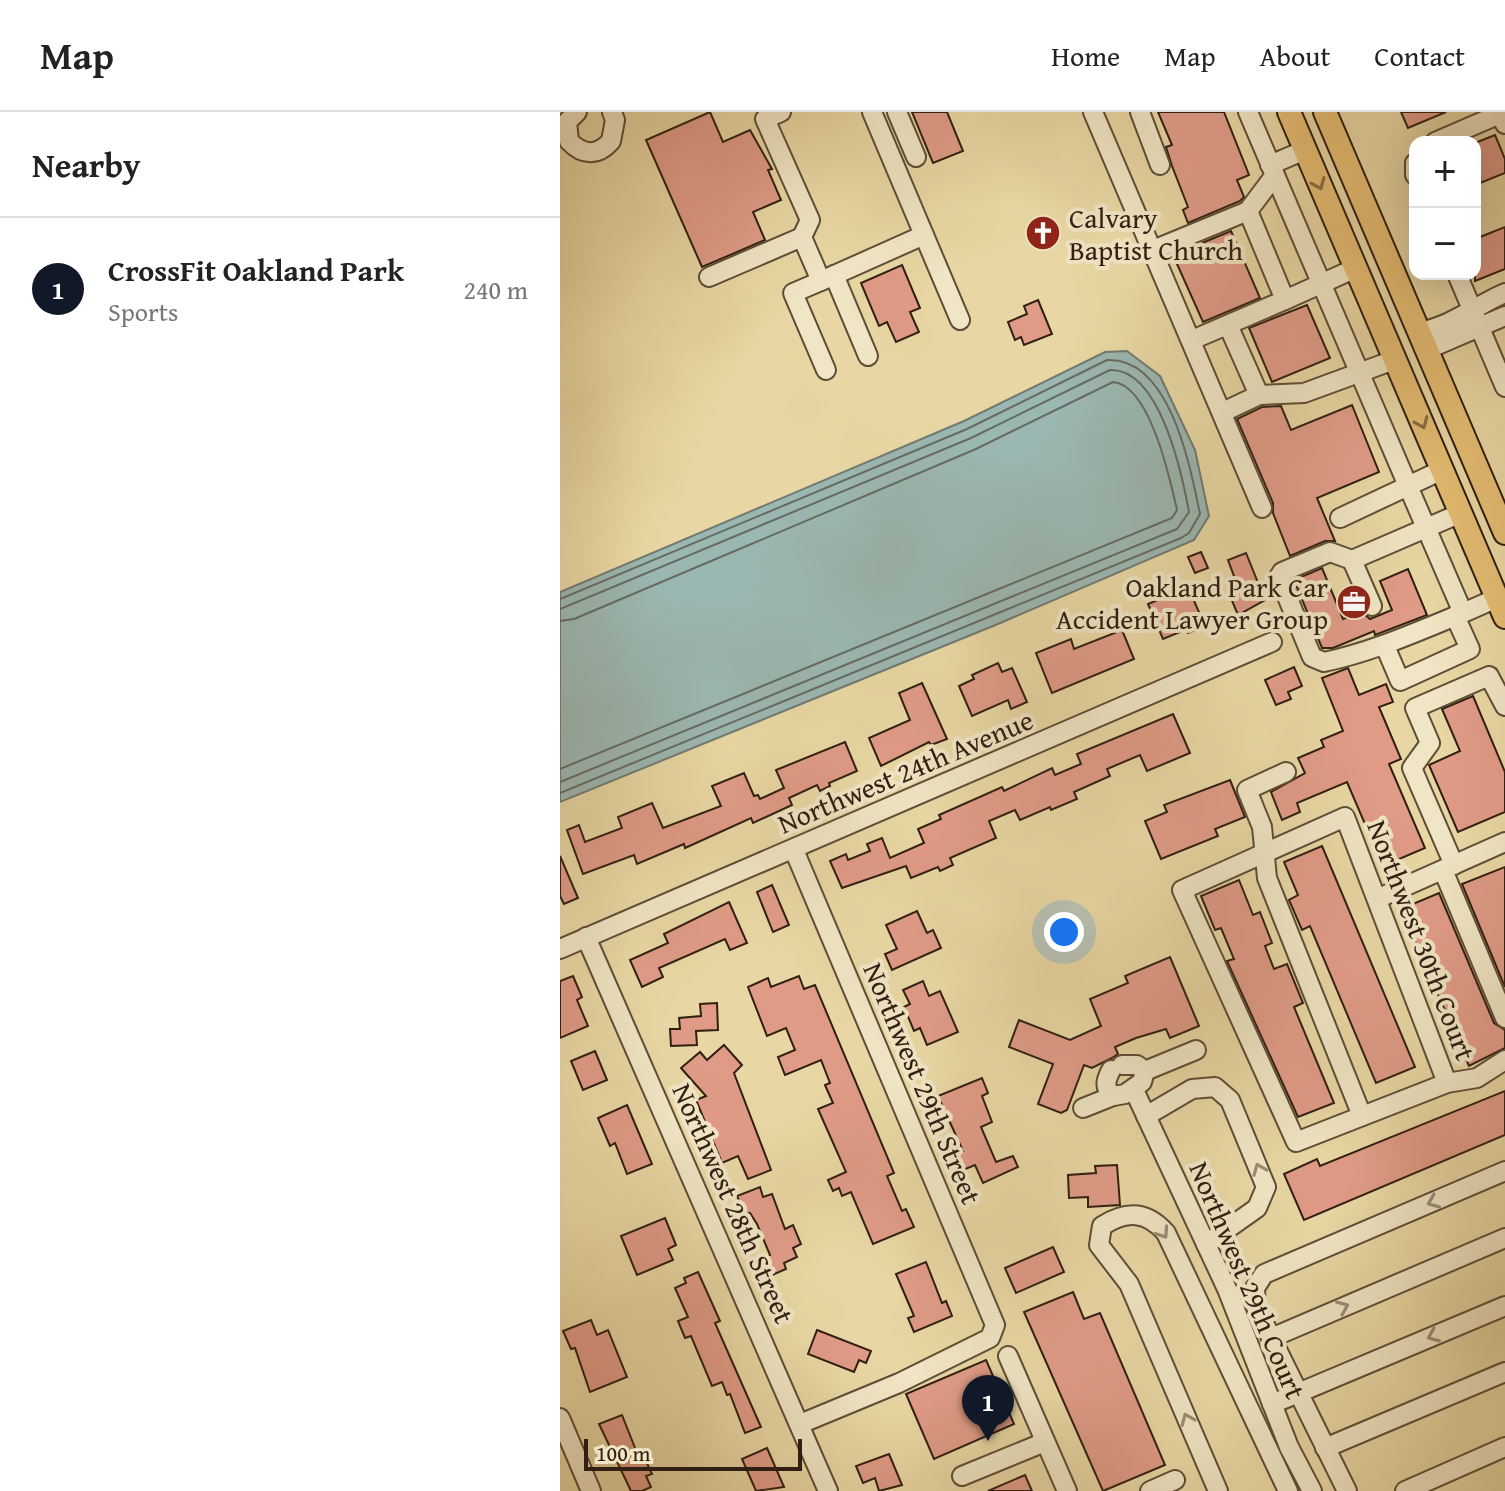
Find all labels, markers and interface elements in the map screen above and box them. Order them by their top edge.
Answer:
text: Map [40,27,114,83]
text: Home [1051,35,1120,76]
text: Map [1164,35,1216,76]
text: About [1260,35,1330,76]
text: Contact [1374,35,1465,76]
map controls [1409,136,1481,280]
button: + [1409,136,1481,208]
text: Nearby [32,140,141,189]
one-way arrow [1310,176,1326,190]
place label: Calvary Baptist Church [1069,197,1243,270]
button: − [1409,208,1481,280]
church icon: Calvary Baptist Church [1024,214,1062,252]
text: CrossFit Oakland Park [108,248,404,292]
text: 1 [51,270,65,309]
text: 240 m [463,270,528,309]
text: Sports [108,292,178,331]
one-way arrow [1412,415,1428,429]
place label: Oakland Park Car Accident Lawyer Group [1056,566,1328,639]
office icon: Oakland Park Car Accident Lawyer Group [1335,583,1373,621]
street label: Northwest 24th Avenue [771,699,1039,843]
street label: Northwest 30th Court [1357,814,1487,1066]
your location [1044,912,1084,952]
street label: Northwest 29th Street [854,956,993,1210]
street label: Northwest 28th Street [663,1076,805,1330]
street label: Northwest 29th Court [1179,1155,1317,1405]
one-way arrow [1253,1163,1269,1177]
one-way arrow [1427,1192,1441,1208]
one-way arrow [1154,1224,1169,1238]
one-way arrow [1335,1301,1349,1317]
one-way arrow [1427,1326,1441,1343]
pin: 1 [962,1375,1014,1441]
one-way arrow [1180,1413,1196,1427]
scale bar [584,1435,802,1471]
text: 100 m [596,1437,651,1469]

